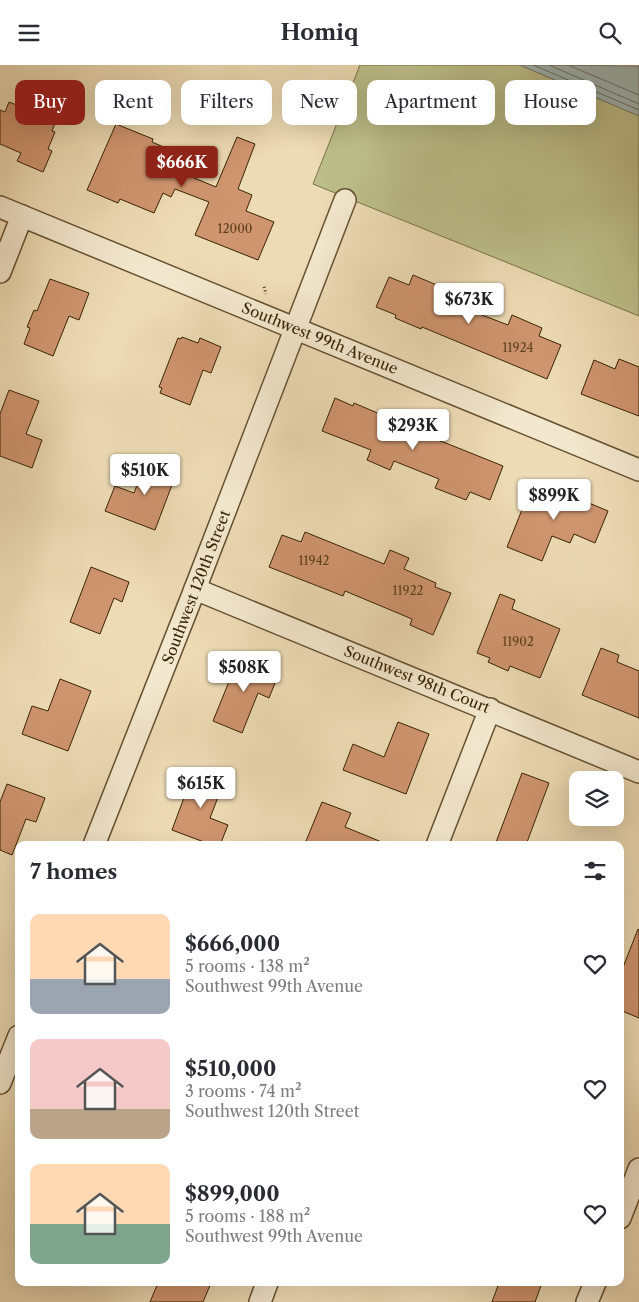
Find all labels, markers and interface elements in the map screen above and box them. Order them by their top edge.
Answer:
icon: menu [15,19,43,47]
text: Homiq [281,19,358,46]
icon: search [596,19,624,47]
chip: Buy [15,80,85,125]
chip: Rent [95,80,171,125]
chip: Filters [181,80,272,125]
chip: New [282,80,357,125]
chip: Apartment [367,80,495,125]
chip: House [505,80,596,125]
pin: $666K [147,145,217,188]
text: $666K [157,152,207,172]
house number: 12000 [218,221,252,236]
pin: $673K [434,283,504,325]
text: $673K [445,289,493,309]
street label: Southwest 99th Avenue [239,298,401,378]
house number: 11924 [503,340,534,355]
pin: $293K [378,409,448,451]
text: $293K [388,415,438,435]
pin: $510K [110,453,180,496]
text: $510K [121,460,169,480]
pin: $899K [519,479,589,521]
text: $899K [529,485,579,505]
street label: Southwest 120th Street [158,507,234,667]
house number: 11942 [299,553,330,568]
house number: 11922 [393,583,424,598]
house number: 11902 [502,634,534,649]
street label: Southwest 98th Court [341,641,493,717]
pin: $508K [209,651,279,693]
text: $508K [219,657,269,677]
pin: $615K [166,767,236,809]
map controls [569,771,624,826]
button: layers [569,771,624,826]
text: $615K [177,773,225,793]
icon: filters [581,857,609,885]
text: 7 homes [30,859,117,884]
text: $666,000 [185,931,280,956]
icon: home [70,934,130,994]
icon: heart [581,950,609,978]
text: 5 rooms · 138 m² [185,956,310,976]
text: Southwest 99th Avenue [185,976,363,996]
text: $510,000 [185,1056,276,1081]
icon: home [70,1059,130,1119]
icon: heart [581,1075,609,1103]
text: 3 rooms · 74 m² [185,1081,301,1101]
text: Southwest 120th Street [185,1101,359,1121]
text: $899,000 [185,1181,280,1206]
icon: home [70,1184,130,1244]
icon: heart [581,1200,609,1228]
text: 5 rooms · 188 m² [185,1206,310,1226]
text: Southwest 99th Avenue [185,1226,363,1246]

